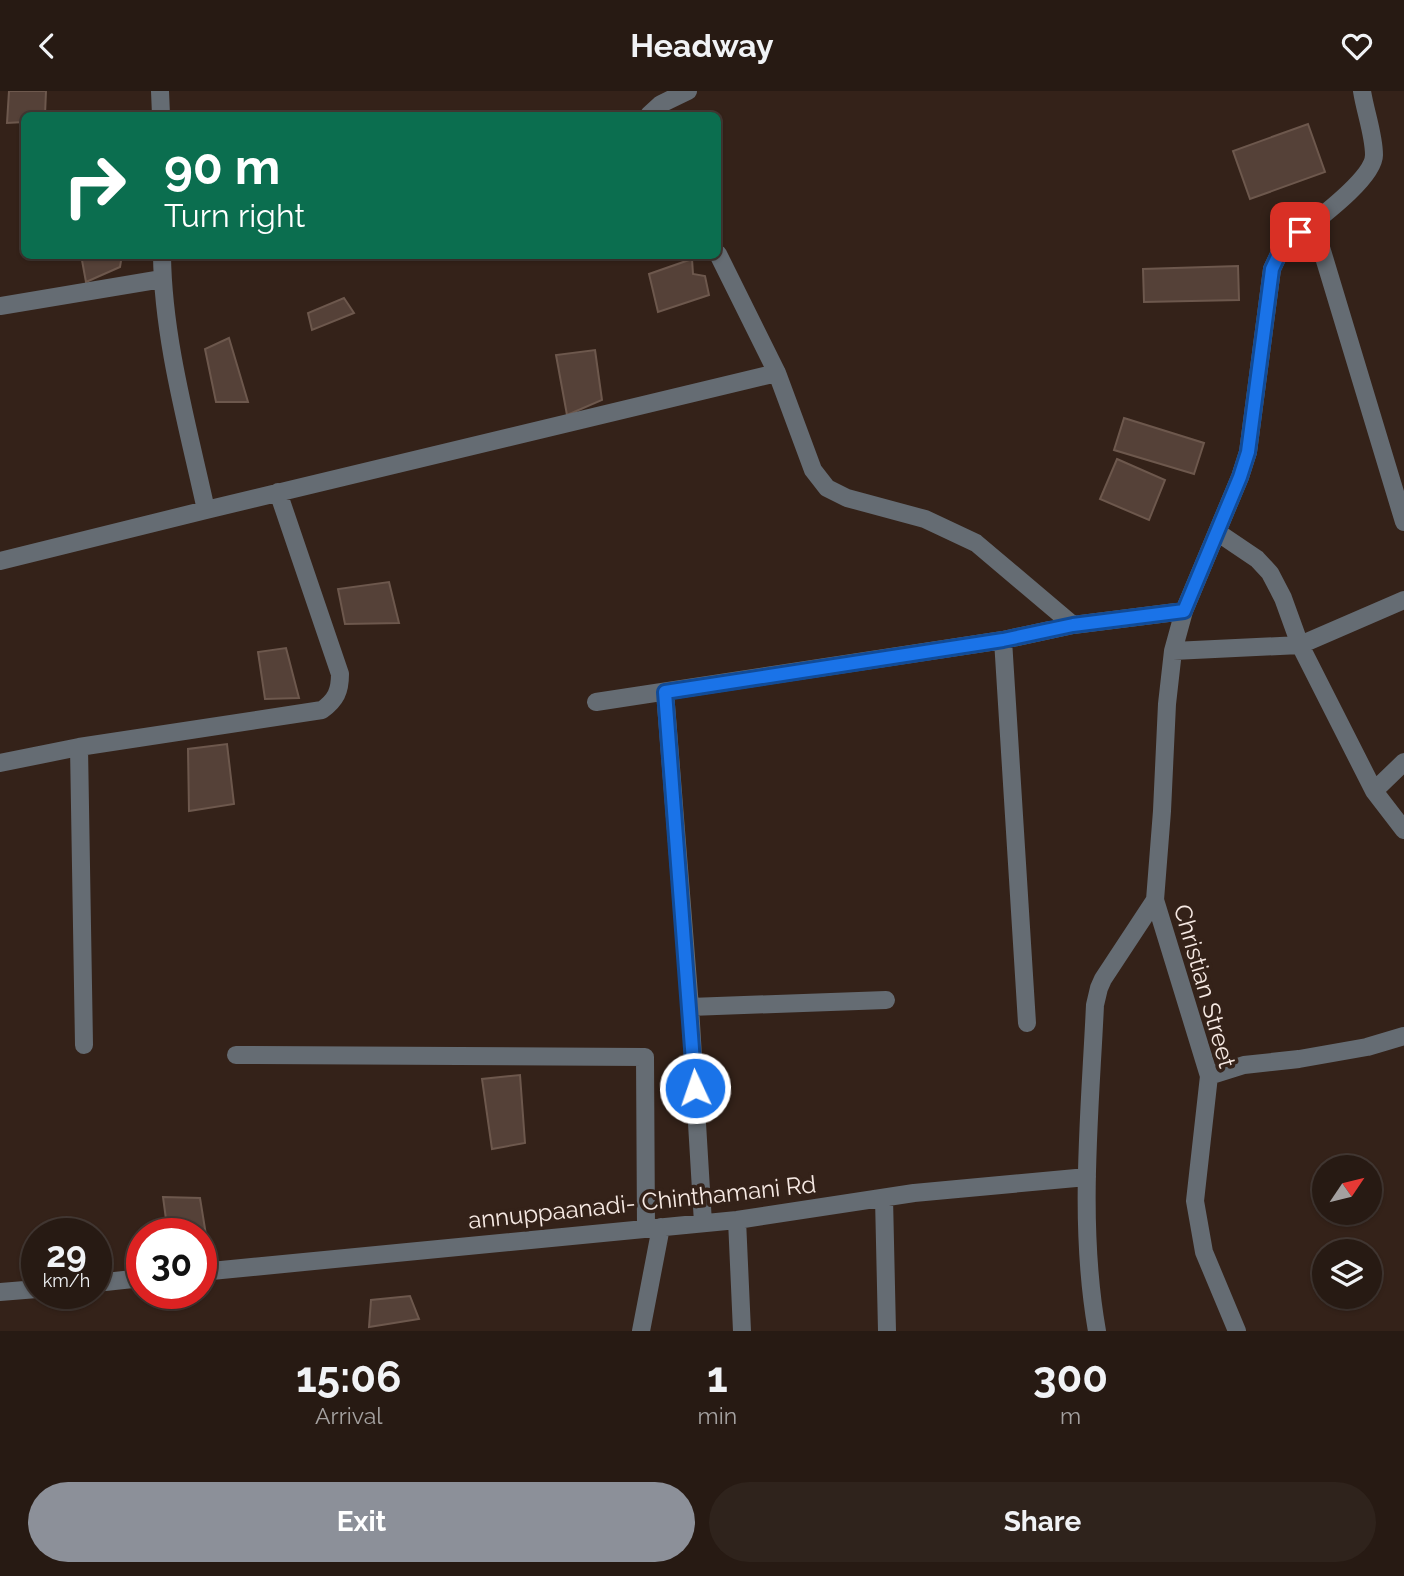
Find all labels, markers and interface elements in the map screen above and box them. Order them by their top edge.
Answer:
icon: back [28,27,66,65]
text: Headway [630,27,774,64]
icon: heart [1338,27,1376,65]
text: 90 m [164,138,280,195]
icon: right [49,140,140,231]
text: Turn right [164,197,305,234]
pin [1270,202,1330,262]
icon: arrive [1281,213,1319,251]
street label: Christian Street [1168,901,1242,1071]
position arrow [658,1051,732,1125]
north arrow [1312,1155,1382,1225]
map controls [1312,1155,1382,1309]
street label: annuppaanadi- Chinthamani Rd [466,1169,818,1235]
speed limit sign: 30 [126,1218,217,1309]
text: 29 [46,1234,87,1275]
button: layers [1312,1239,1382,1309]
text: km/h [43,1270,90,1291]
text: 15:06 [296,1353,402,1402]
text: 1 [707,1353,728,1402]
text: 300 [1033,1353,1108,1402]
text: Arrival [315,1402,383,1429]
text: min [698,1402,737,1429]
text: m [1060,1402,1081,1429]
button: Exit [28,1482,695,1562]
button: Share [709,1482,1376,1562]

